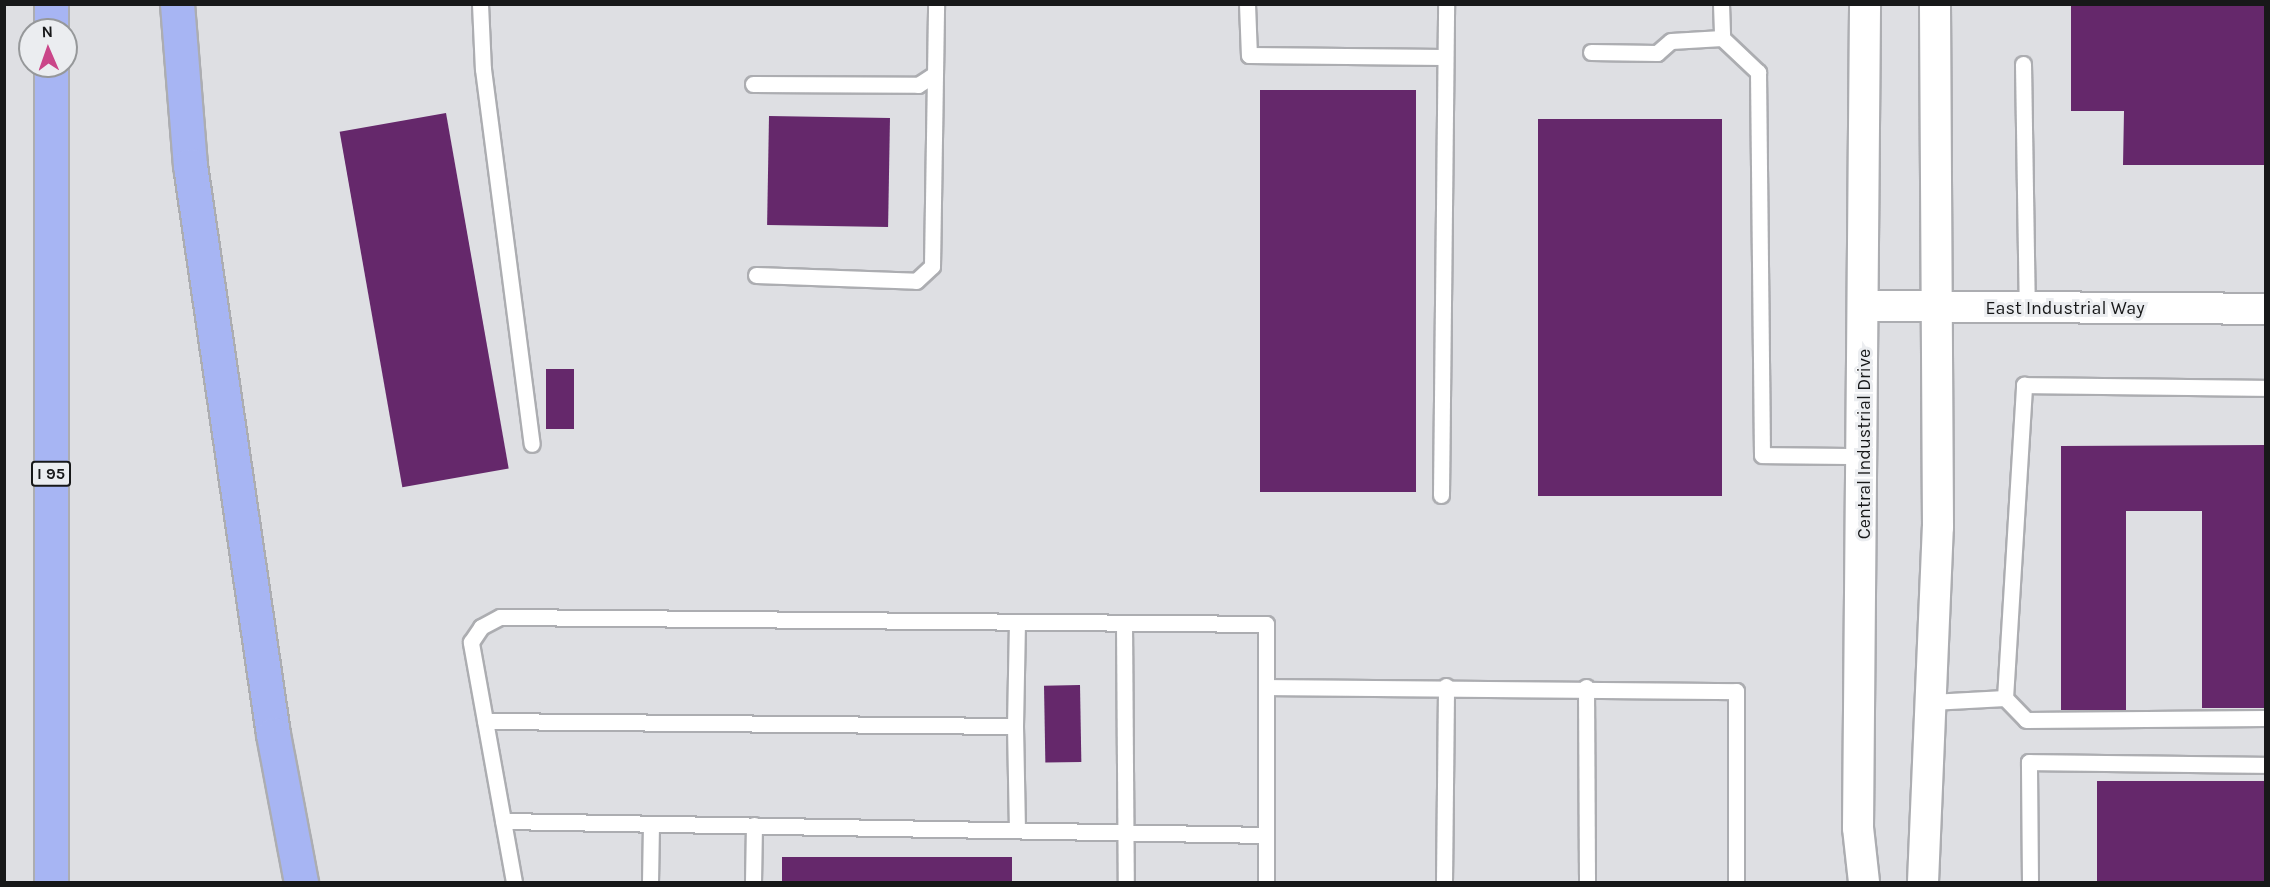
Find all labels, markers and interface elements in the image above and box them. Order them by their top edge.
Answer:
north arrow [18,18,78,78]
text: N [41,22,53,41]
street label: East Industrial Way [1985,297,2145,319]
street label: Central Industrial Drive [1853,349,1875,539]
road number: I 95 [30,461,72,487]

